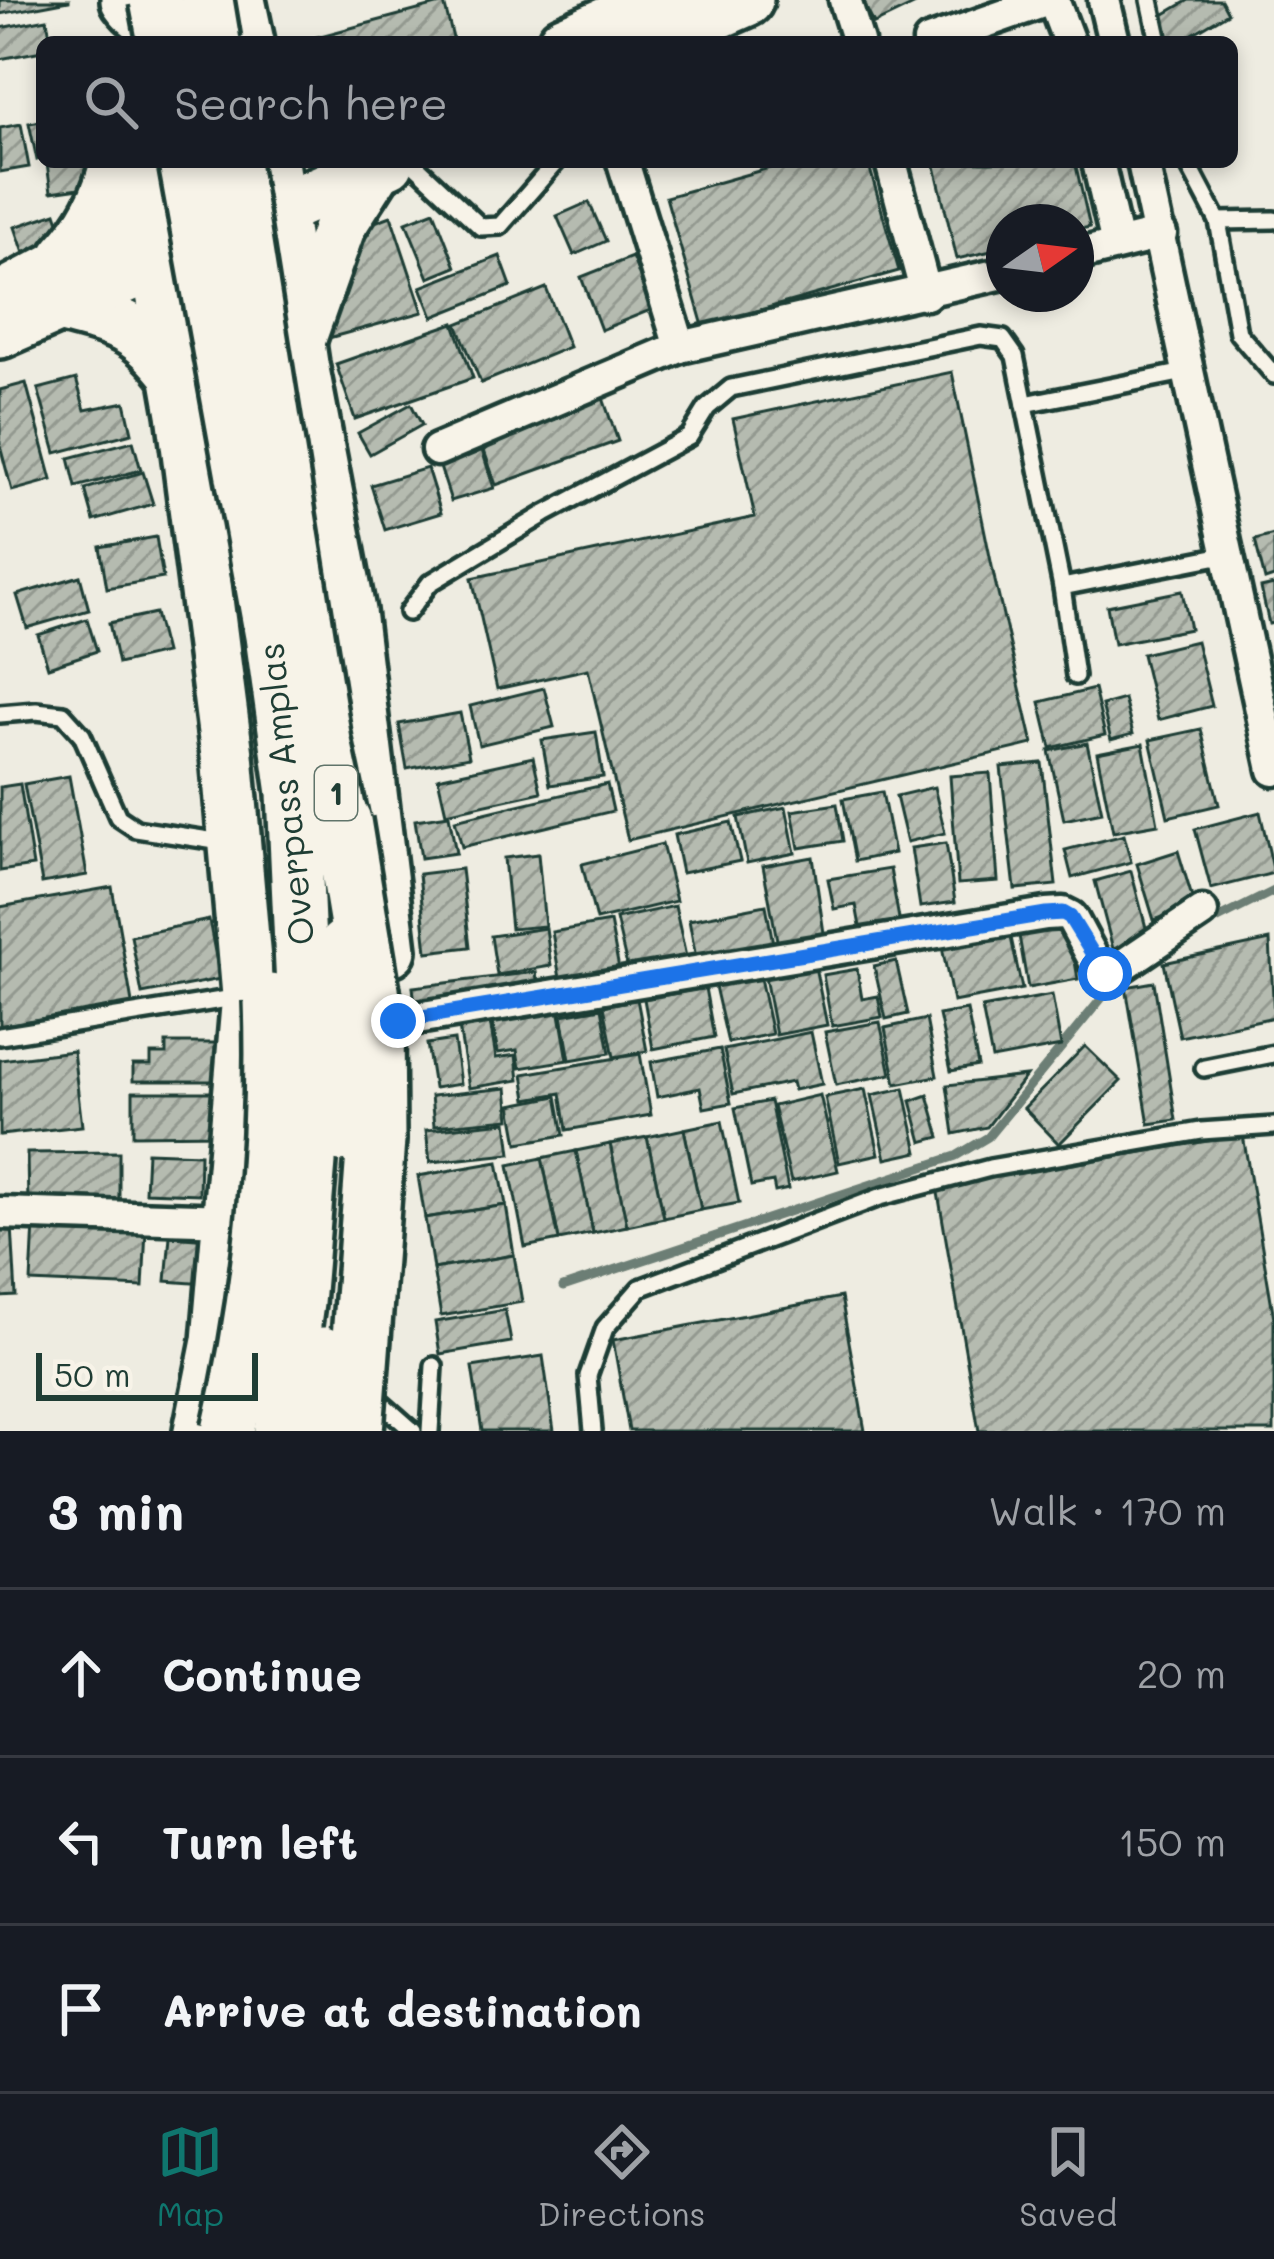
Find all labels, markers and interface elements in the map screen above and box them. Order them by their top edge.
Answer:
search box [36,36,1238,168]
icon: search [78,69,144,135]
text: Search here [174,73,448,131]
north arrow [986,204,1094,312]
street label: Overpass Amplas [245,641,324,948]
road number: 1 [315,766,357,820]
route start [1078,947,1132,1001]
route end [371,994,425,1048]
scale bar [36,1347,258,1400]
text: 50 m [54,1352,130,1395]
text: 3 min [48,1476,184,1543]
text: Walk · 170 m [988,1484,1226,1535]
icon: ahead [48,1640,114,1706]
text: Continue [162,1644,362,1702]
text: 20 m [1137,1647,1226,1698]
icon: left [48,1808,114,1874]
text: Turn left [162,1812,358,1870]
text: 150 m [1118,1815,1226,1866]
icon: arrive [48,1976,114,2042]
text: Arrive at destination [162,1980,642,2038]
tab: Map [157,2119,224,2234]
tab: Directions [538,2119,705,2234]
tab: Saved [1019,2119,1117,2234]

